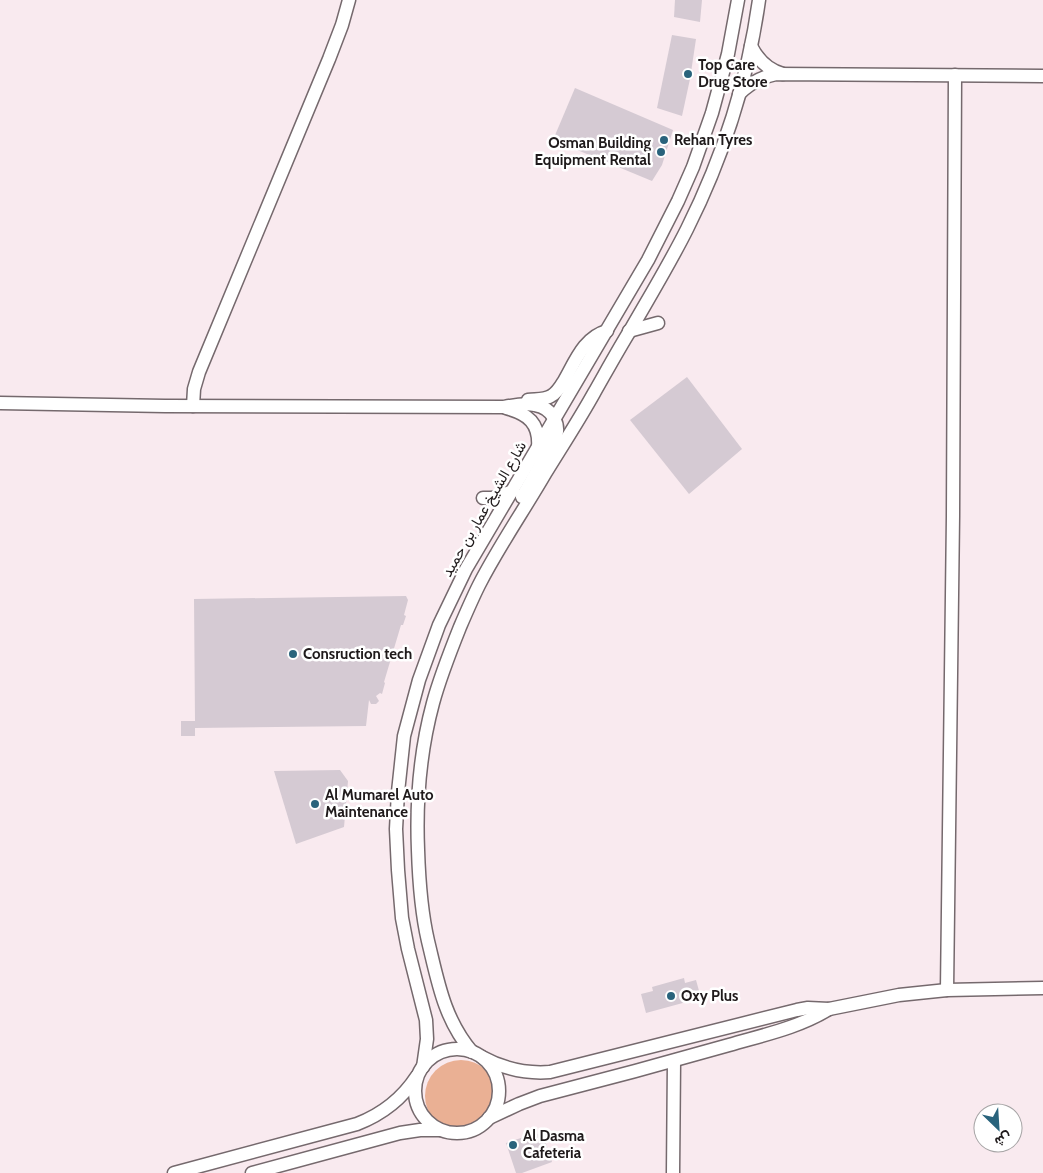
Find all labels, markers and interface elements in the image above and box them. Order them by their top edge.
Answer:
place label: Top Care Drug Store [698,56,768,91]
marker: Top Care Drug Store [682,68,694,80]
place label: Rehan Tyres [674,131,752,149]
place label: Osman Building Equipment Rental [535,134,651,169]
marker: Rehan Tyres [658,134,670,146]
marker: Osman Building Equipment Rental [655,146,667,158]
street label: شارع الشيخ عمار بن حميد [438,438,532,581]
place label: Consruction tech [303,645,412,663]
marker: Consruction tech [287,648,299,660]
place label: Al Mumarel Auto Maintenance [325,786,434,821]
marker: Al Mumarel Auto Maintenance [309,798,321,810]
place label: Oxy Plus [681,987,738,1005]
marker: Oxy Plus [665,990,677,1002]
north arrow [973,1103,1023,1153]
place label: Al Dasma Cafeteria [523,1127,585,1162]
text: ش [992,1128,1015,1152]
marker: Al Dasma Cafeteria [507,1139,519,1151]

